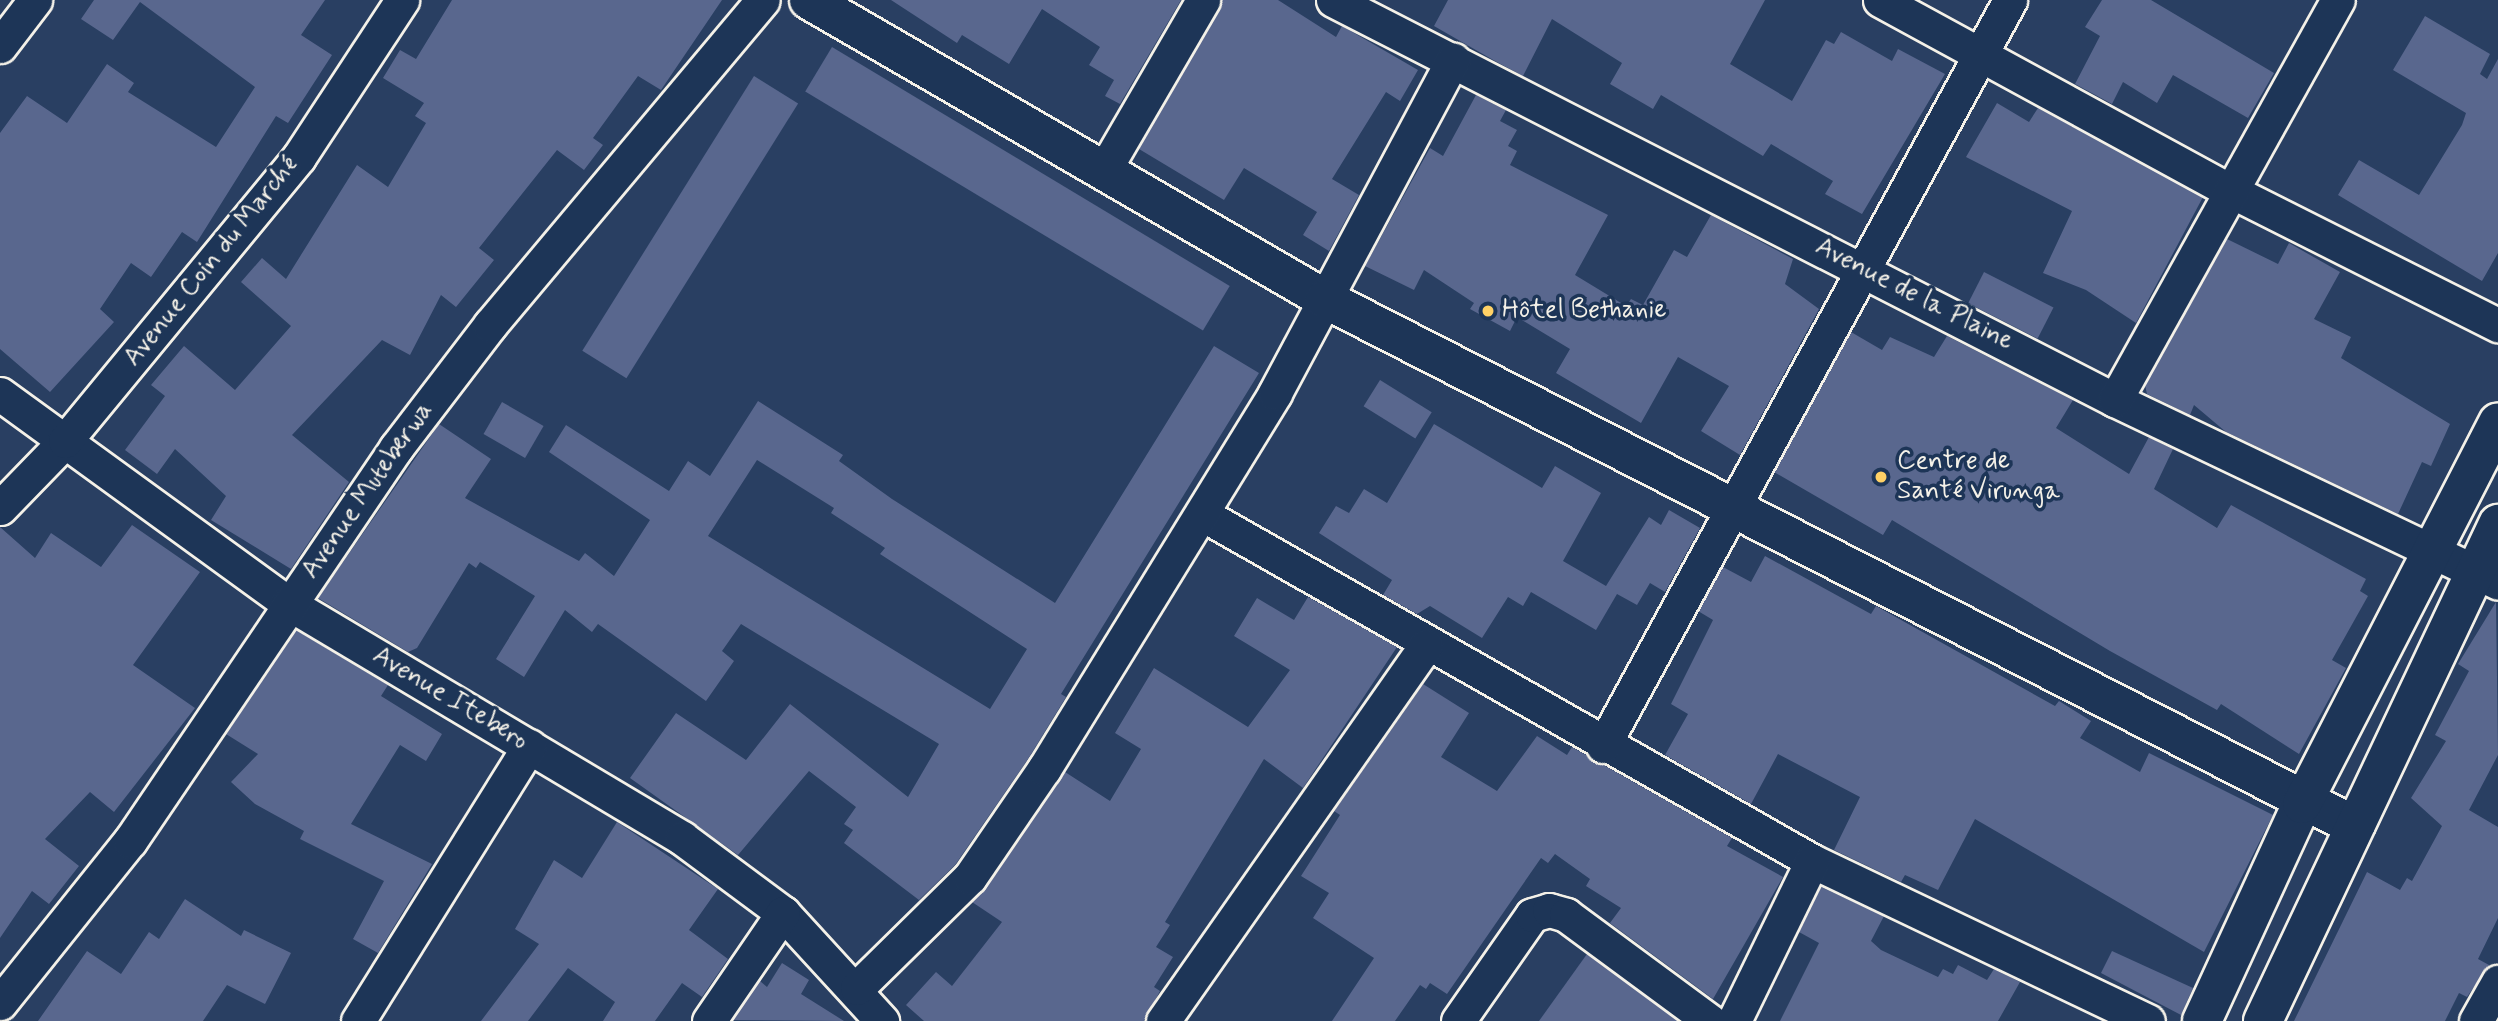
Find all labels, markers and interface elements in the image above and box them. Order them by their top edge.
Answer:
street label: Avenue Coin du Marché [118,151,306,373]
street label: Avenue de la Plaine [1808,231,2020,359]
place label: Hôtel Bethanie [1502,295,1667,327]
marker: Hôtel Bethanie [1480,303,1496,319]
street label: Avenue Muteberwa [295,396,441,586]
place label: Centre de Santé Virunga [1897,446,2060,508]
marker: Centre de Santé Virunga [1871,467,1891,487]
street label: Avenue Itebero [367,641,533,757]

